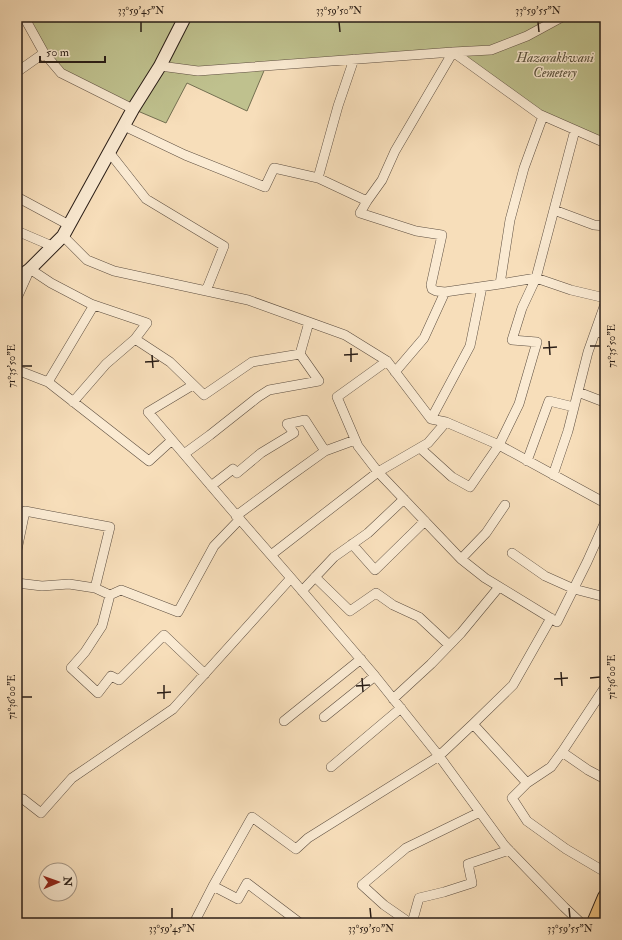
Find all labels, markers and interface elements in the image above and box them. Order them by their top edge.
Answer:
text: 33°59'45"N [118,5,164,17]
text: 33°59'50"N [316,5,362,17]
text: 33°59'55"N [515,5,561,17]
scale bar [40,38,105,64]
text: 50 m [46,45,70,60]
park label: Hazarakhwani Cemetery [515,50,594,81]
text: 71°35'50"E [606,324,618,368]
text: 71°35'50"E [6,344,18,388]
text: 71°36'00"E [606,655,618,699]
text: 71°36'00"E [6,675,18,719]
north arrow [38,862,78,902]
text: N [61,876,74,888]
text: 33°59'45"N [149,923,195,935]
text: 33°59'50"N [348,923,394,935]
text: 33°59'55"N [547,923,593,935]

